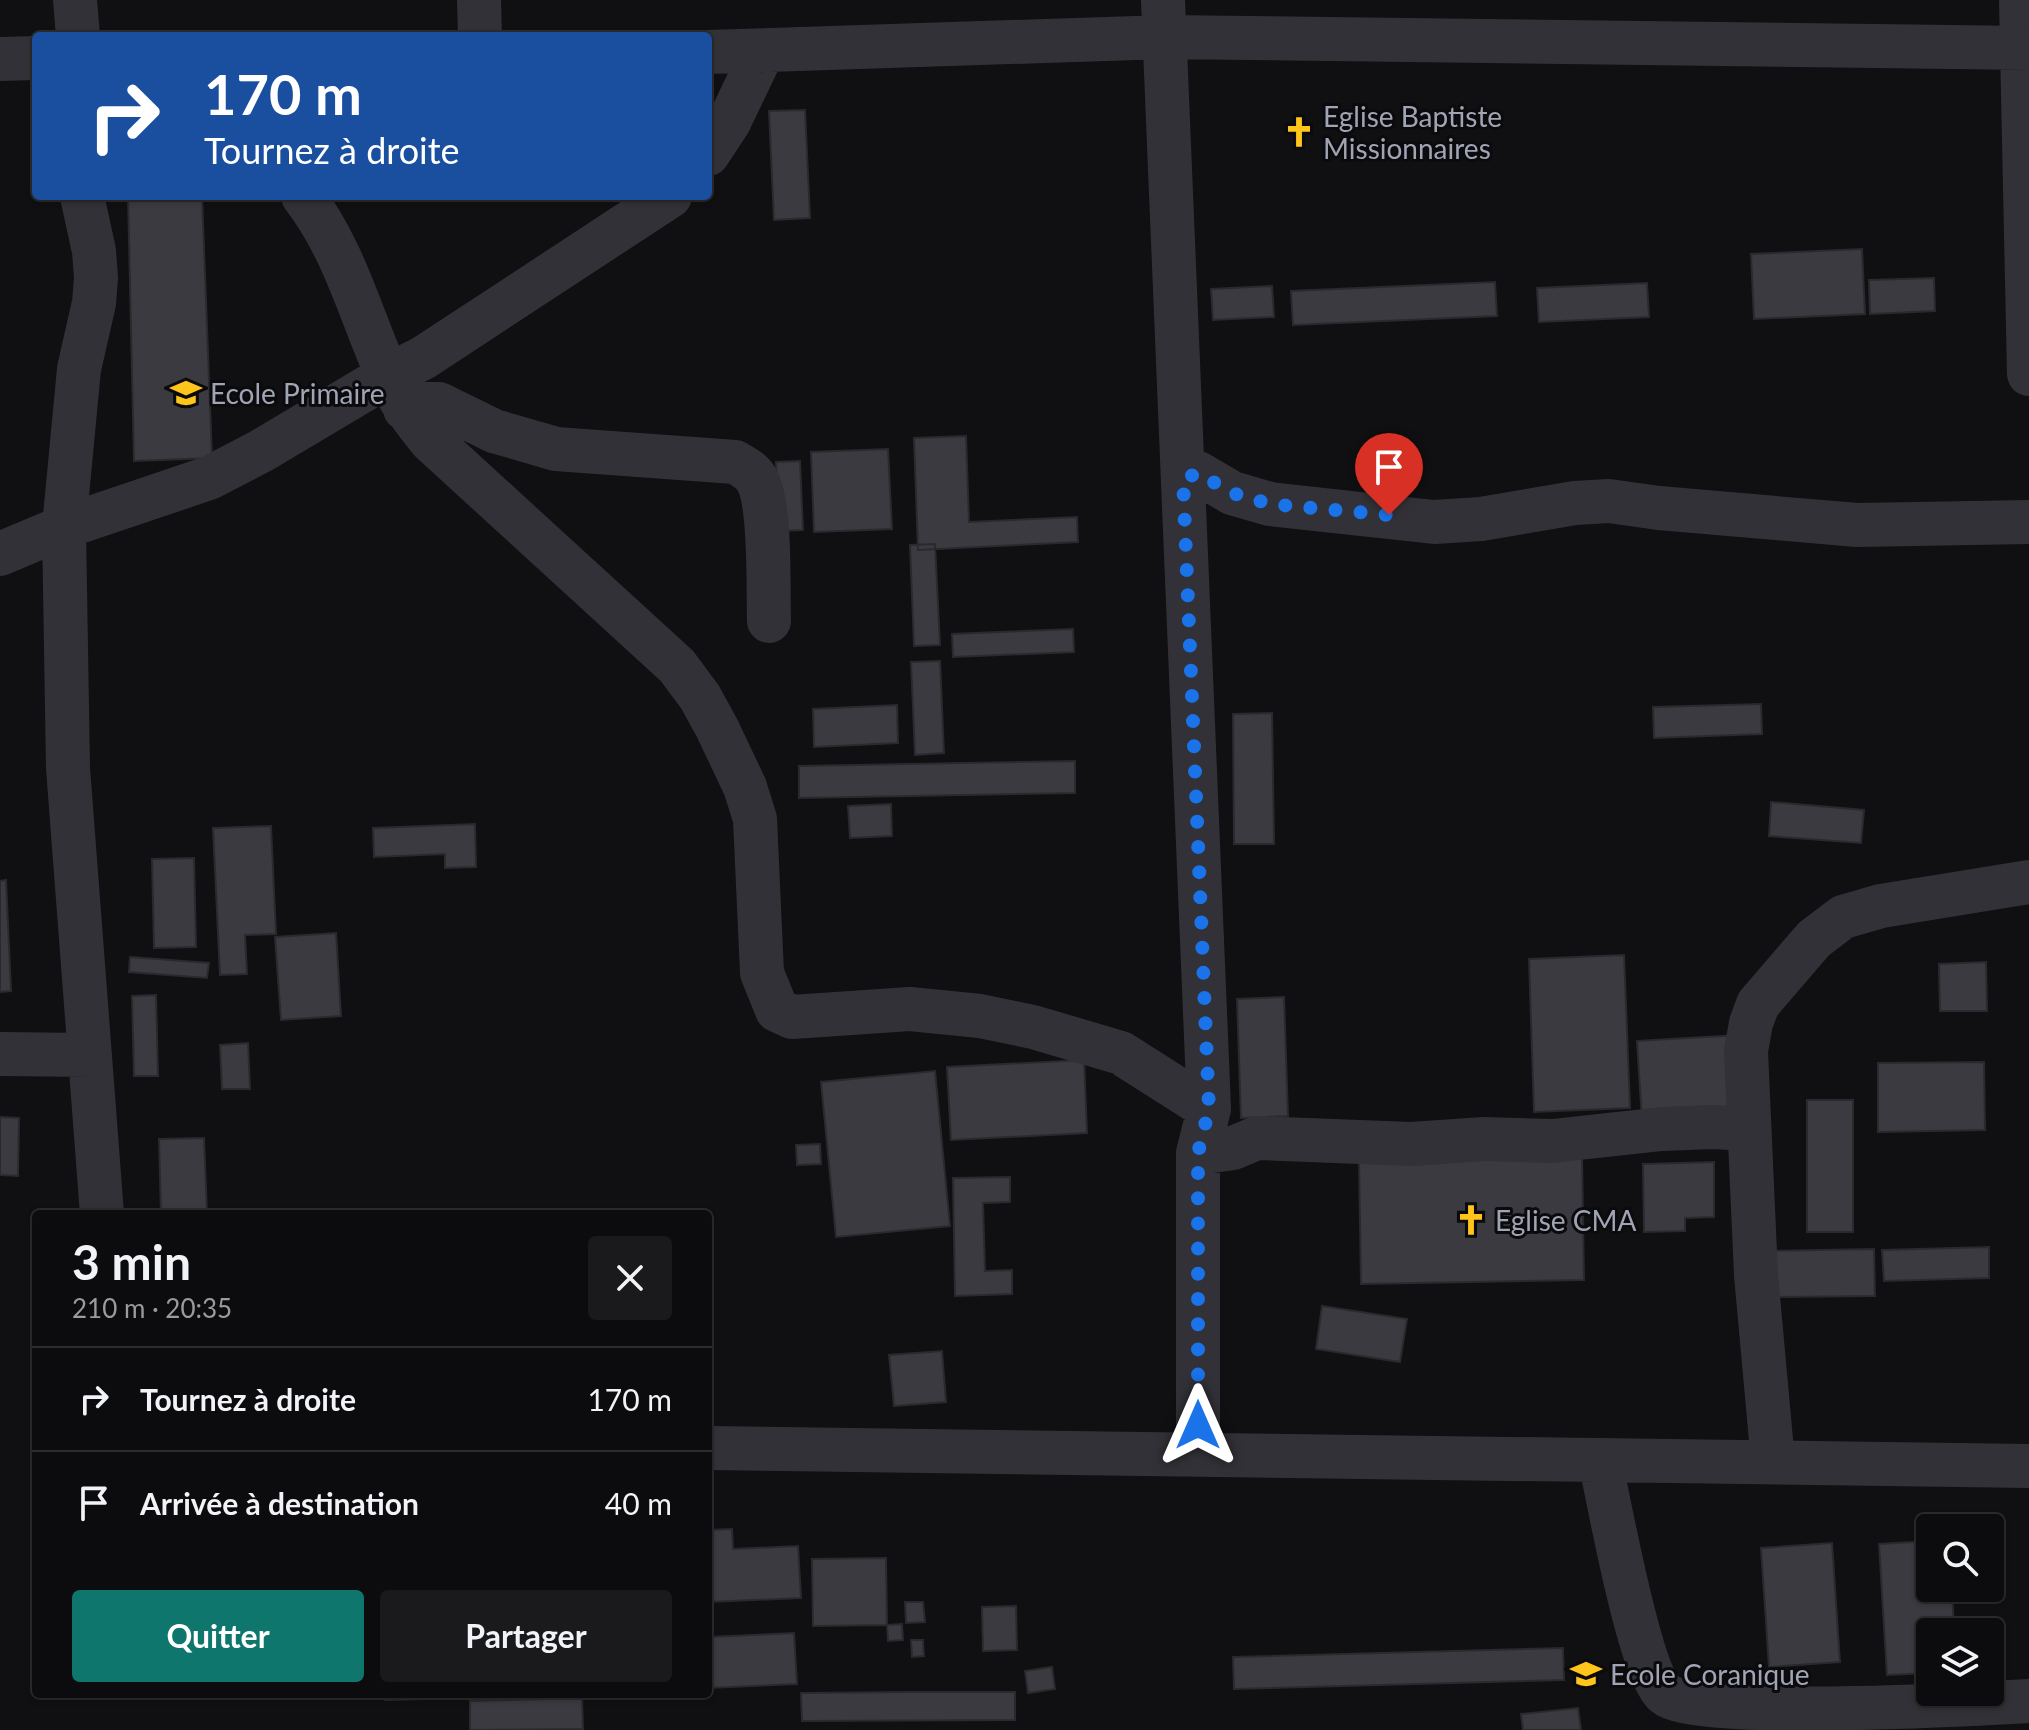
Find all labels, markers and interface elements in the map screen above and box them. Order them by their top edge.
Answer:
text: 170 m [204,60,362,127]
icon: right [72,64,176,168]
place label: Eglise Baptiste Missionnaires [1323,99,1502,165]
church icon: Eglise Baptiste Missionnaires [1282,115,1316,149]
text: Tournez à droite [204,128,460,172]
school or university icon: Ecole Primaire [169,376,203,410]
place label: Ecole Primaire [210,376,385,410]
pin [1355,433,1423,515]
icon: arrive [1367,445,1411,489]
church icon: Eglise CMA [1454,1203,1488,1237]
place label: Eglise CMA [1495,1203,1636,1237]
text: 3 min [72,1233,191,1290]
button: close [588,1236,672,1320]
text: 210 m · 20:35 [72,1292,232,1324]
icon: right [72,1377,116,1421]
text: Tournez à droite [140,1381,356,1417]
text: 170 m [587,1381,672,1417]
position arrow [1156,1383,1240,1467]
icon: arrive [72,1481,116,1525]
text: Arrivée à destination [140,1485,419,1521]
text: 40 m [605,1485,672,1521]
map controls [1916,1514,2004,1706]
button: search [1916,1514,2004,1602]
button: Quitter [72,1590,364,1682]
button: Partager [380,1590,672,1682]
button: layers [1916,1618,2004,1706]
school or university icon: Ecole Coranique [1569,1657,1603,1691]
place label: Ecole Coranique [1610,1657,1810,1691]

